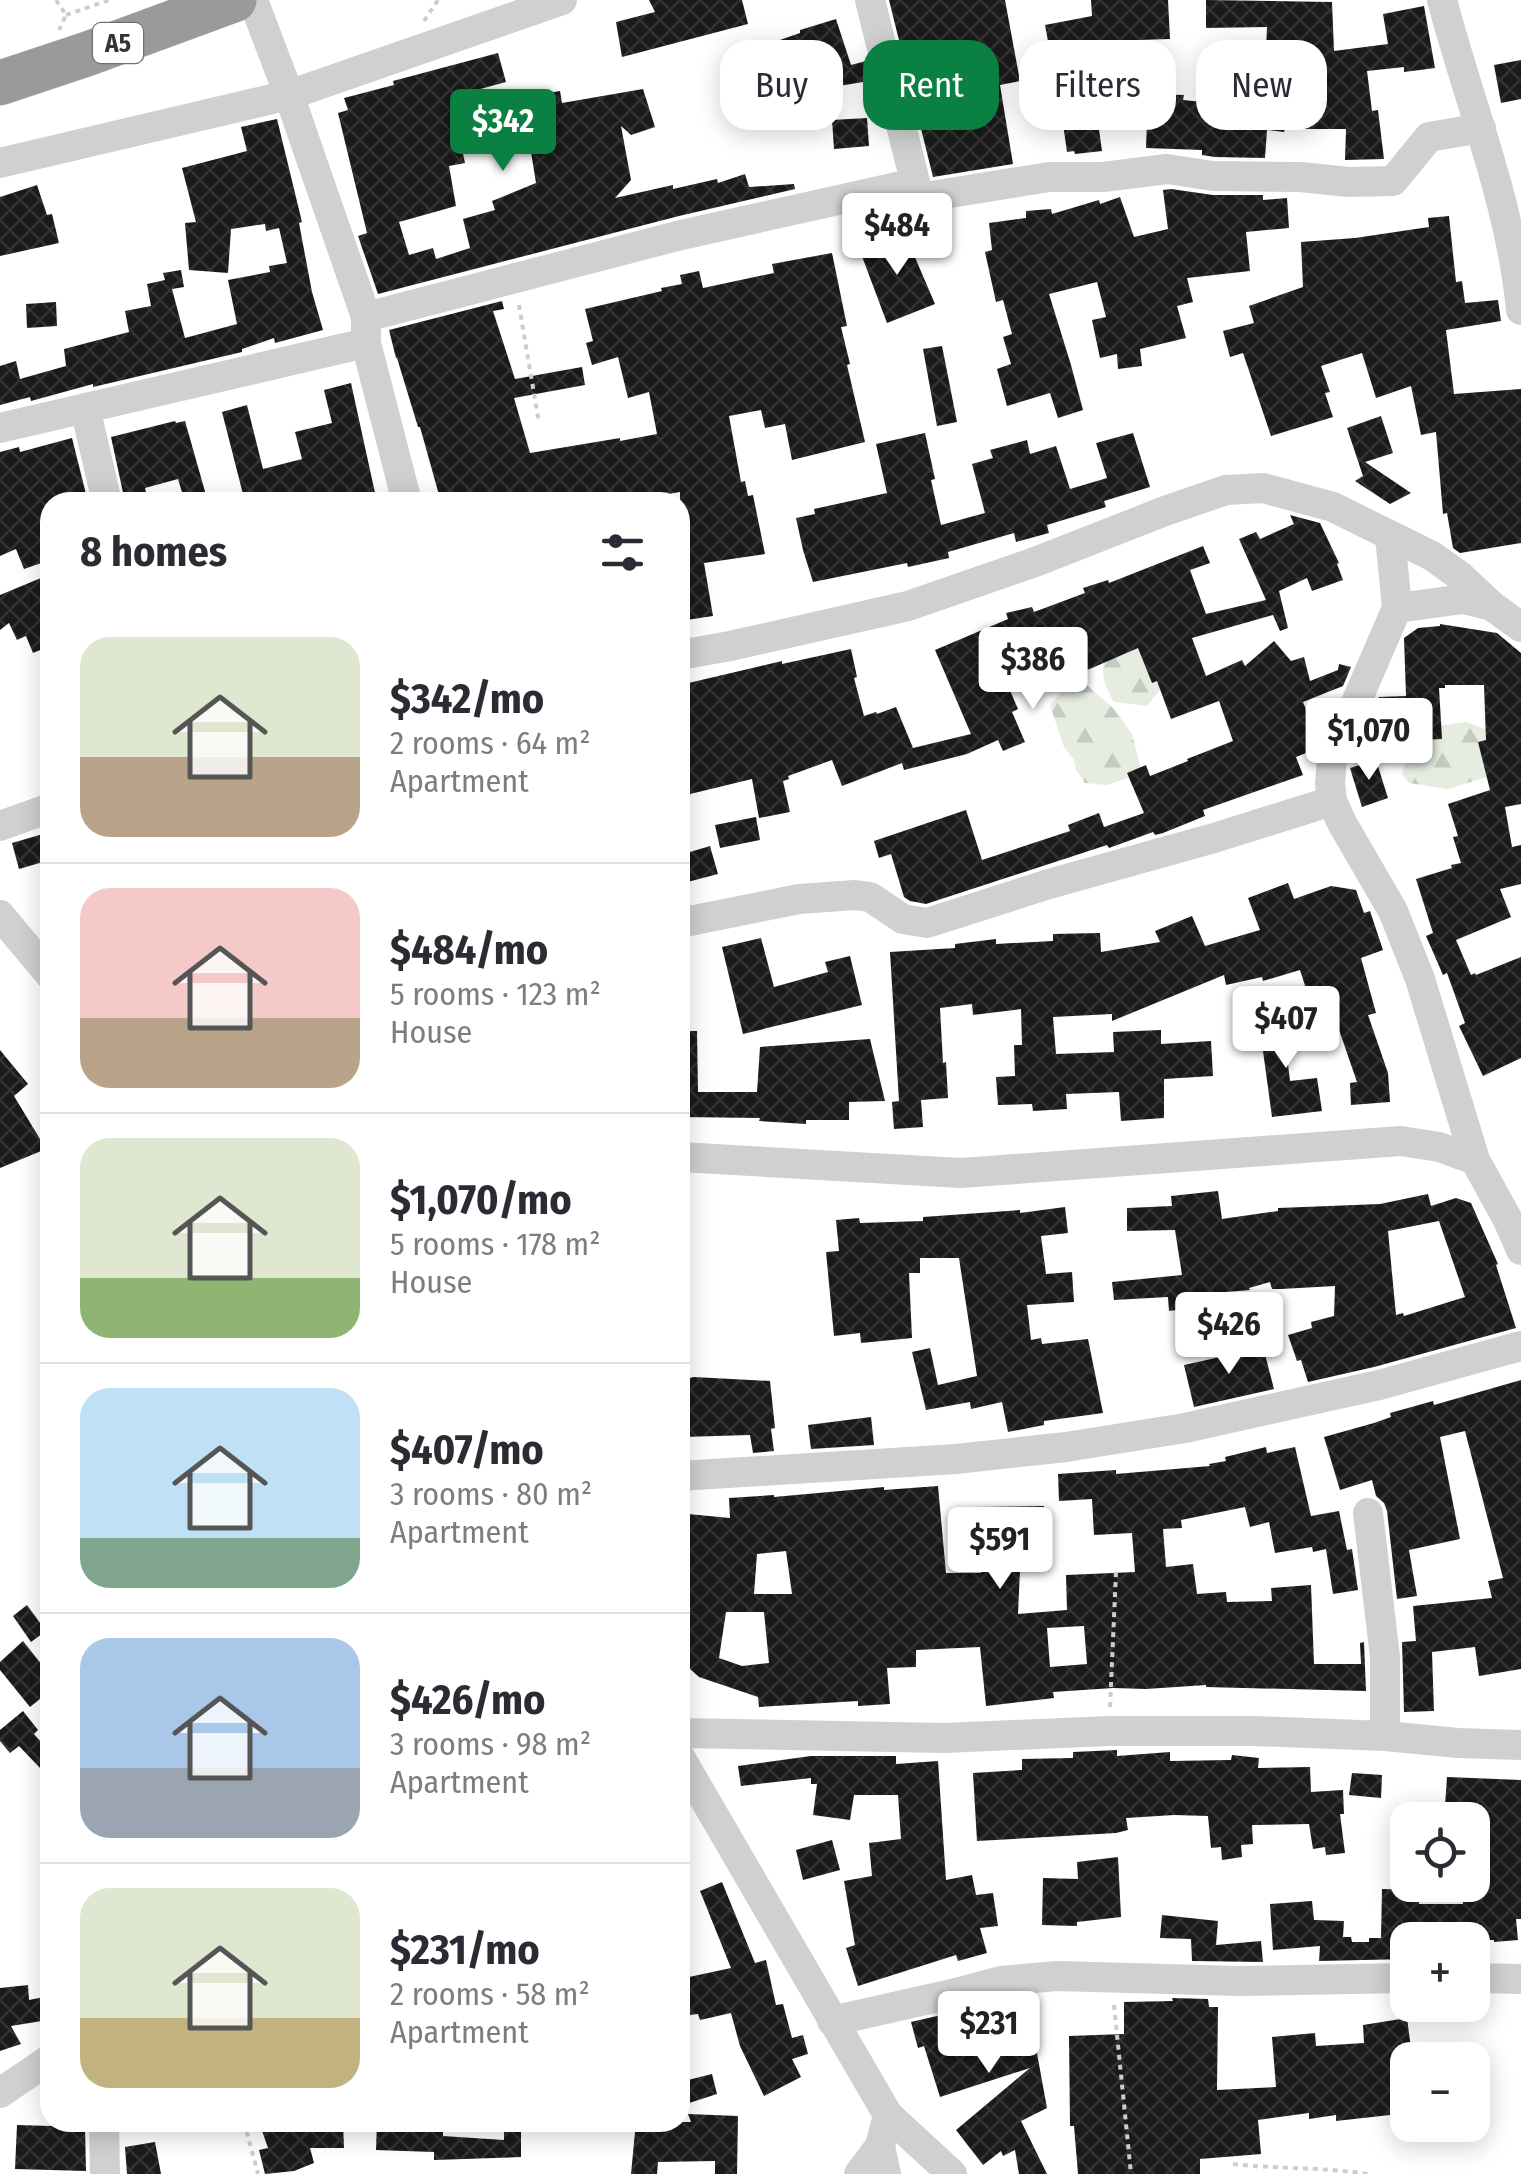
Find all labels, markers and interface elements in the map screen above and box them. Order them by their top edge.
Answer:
road number: A5 [93,23,143,63]
chip: Buy [720,40,843,130]
chip: Rent [863,40,999,130]
chip: Filters [1019,40,1176,130]
chip: New [1196,40,1327,130]
pin: $342 [444,89,562,174]
text: $342 [472,102,534,140]
pin: $484 [838,193,956,278]
text: $484 [864,206,930,244]
icon: filters [595,525,650,580]
text: 8 homes [80,527,227,577]
pin: $386 [974,627,1092,712]
text: $386 [1001,640,1065,678]
text: $342/mo [390,674,544,724]
icon: home [160,677,280,797]
pin: $1,070 [1288,698,1450,783]
text: $1,070 [1328,711,1410,749]
text: 2 rooms · 64 m² [390,724,591,762]
text: Apartment [390,762,529,800]
text: $484/mo [390,925,548,975]
icon: home [160,928,280,1048]
text: 5 rooms · 123 m² [390,975,601,1013]
pin: $407 [1227,986,1345,1071]
text: $407 [1255,999,1317,1037]
text: House [390,1013,472,1051]
text: $1,070/mo [390,1175,572,1225]
icon: home [160,1178,280,1298]
text: 5 rooms · 178 m² [390,1225,601,1263]
text: House [390,1263,472,1301]
pin: $426 [1170,1292,1288,1377]
text: $426 [1197,1305,1261,1343]
text: $407/mo [390,1425,544,1475]
icon: home [160,1428,280,1548]
text: 3 rooms · 80 m² [390,1475,592,1513]
pin: $591 [941,1507,1059,1592]
text: Apartment [390,1513,529,1551]
text: $591 [970,1520,1030,1558]
text: $426/mo [390,1675,545,1725]
icon: home [160,1678,280,1798]
text: 3 rooms · 98 m² [390,1725,591,1763]
text: Apartment [390,1763,529,1801]
map controls [1390,1802,1490,2142]
button: locate [1390,1802,1490,1902]
button: + [1390,1922,1490,2022]
text: $231/mo [390,1925,540,1975]
icon: home [160,1928,280,2048]
text: 2 rooms · 58 m² [390,1975,590,2013]
pin: $231 [930,1991,1048,2076]
text: $231 [960,2004,1018,2042]
text: Apartment [390,2013,529,2051]
button: − [1390,2042,1490,2142]

